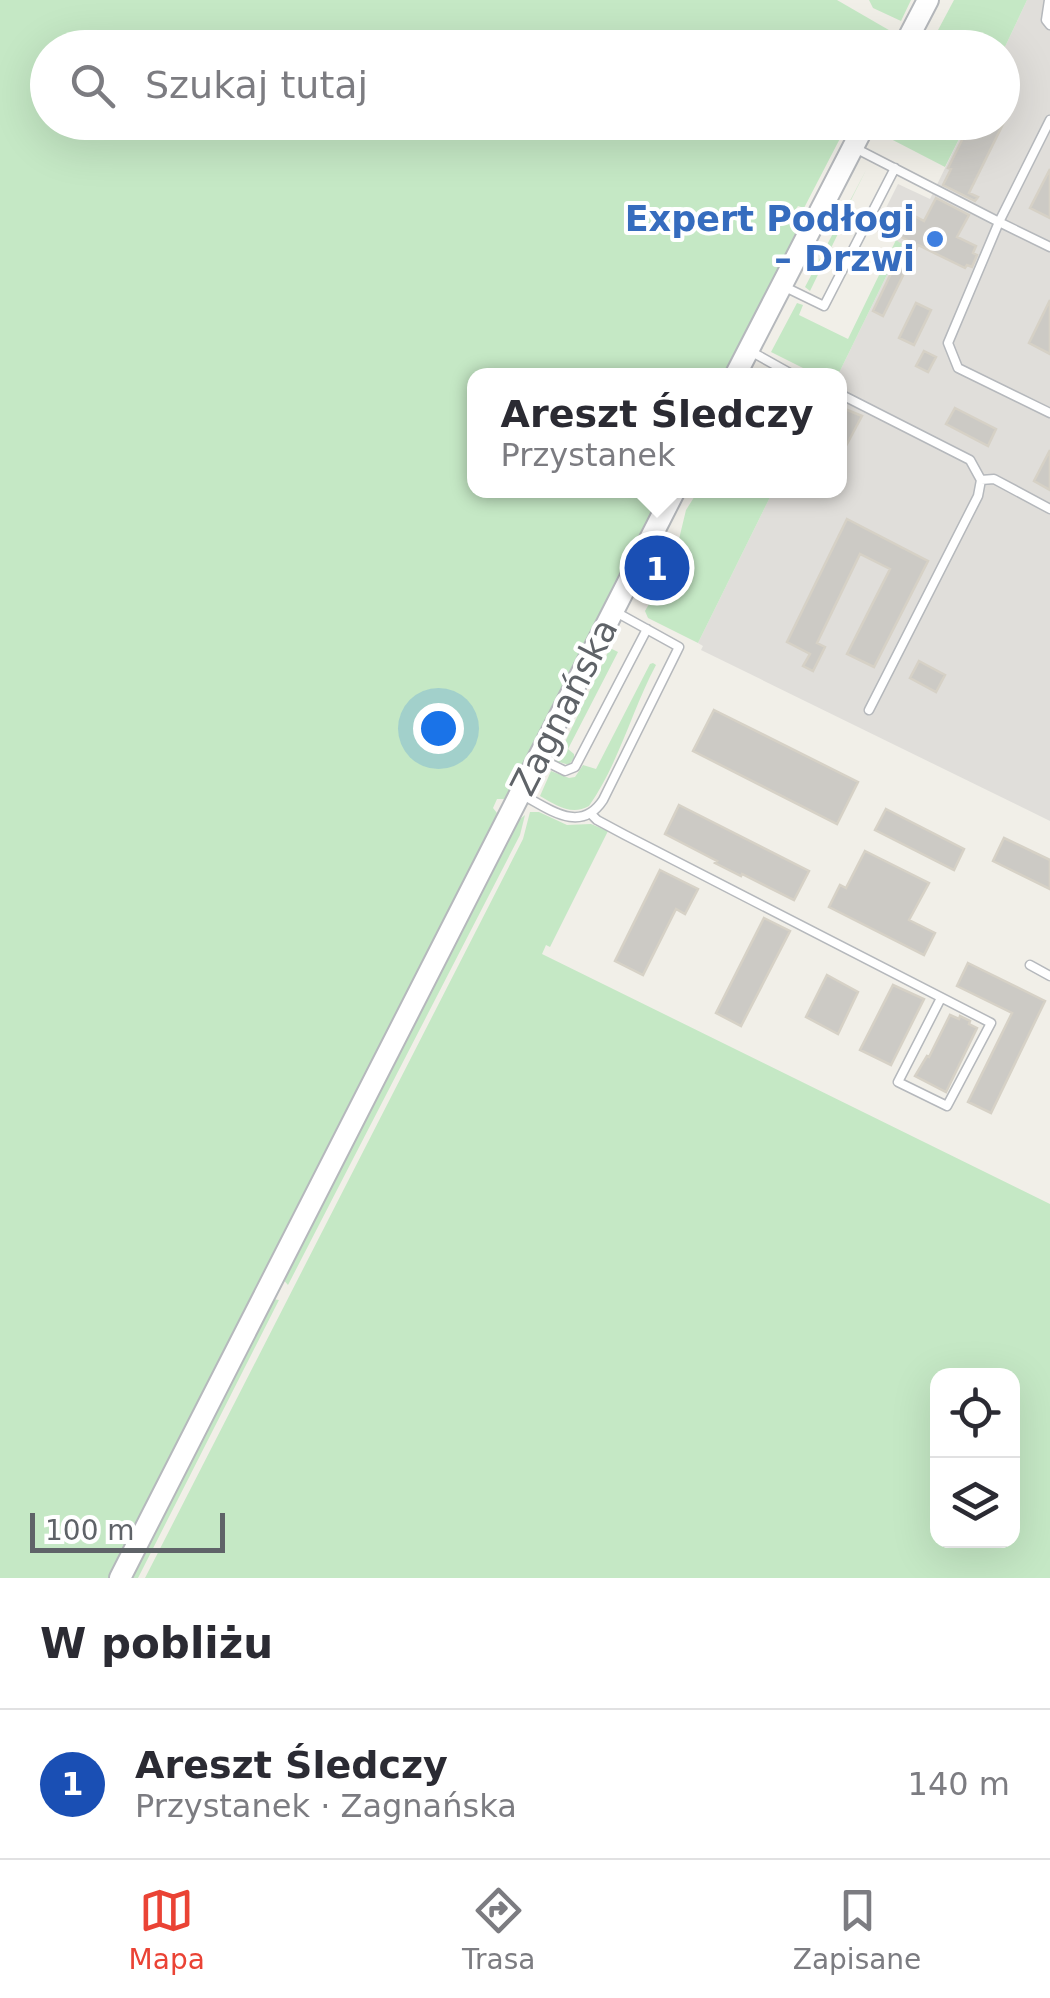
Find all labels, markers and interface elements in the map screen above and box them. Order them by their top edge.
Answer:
search box [30,30,1020,140]
icon: search [65,58,120,113]
text: Szukaj tutaj [145,63,368,107]
place label: Expert Podłogi – Drzwi [625,199,915,279]
marker: Expert Podłogi – Drzwi [924,228,946,250]
popup [467,368,847,498]
text: Areszt Śledczy [501,392,813,436]
text: Przystanek [501,436,676,474]
pin: 1 [624,530,690,606]
street label: Zagnańska [502,612,626,802]
your location [413,703,464,754]
map controls [930,1368,1020,1548]
button: locate [930,1368,1020,1458]
button: layers [930,1458,1020,1548]
scale bar [30,1508,225,1552]
text: 100 m [45,1514,135,1547]
text: W pobliżu [40,1619,273,1668]
text: Areszt Śledczy [135,1743,448,1787]
text: 1 [61,1765,84,1803]
text: 140 m [908,1765,1010,1803]
text: Przystanek · Zagnańska [135,1787,517,1825]
tab: Mapa [129,1883,205,1976]
tab: Trasa [462,1883,536,1976]
tab: Zapisane [793,1883,921,1976]

